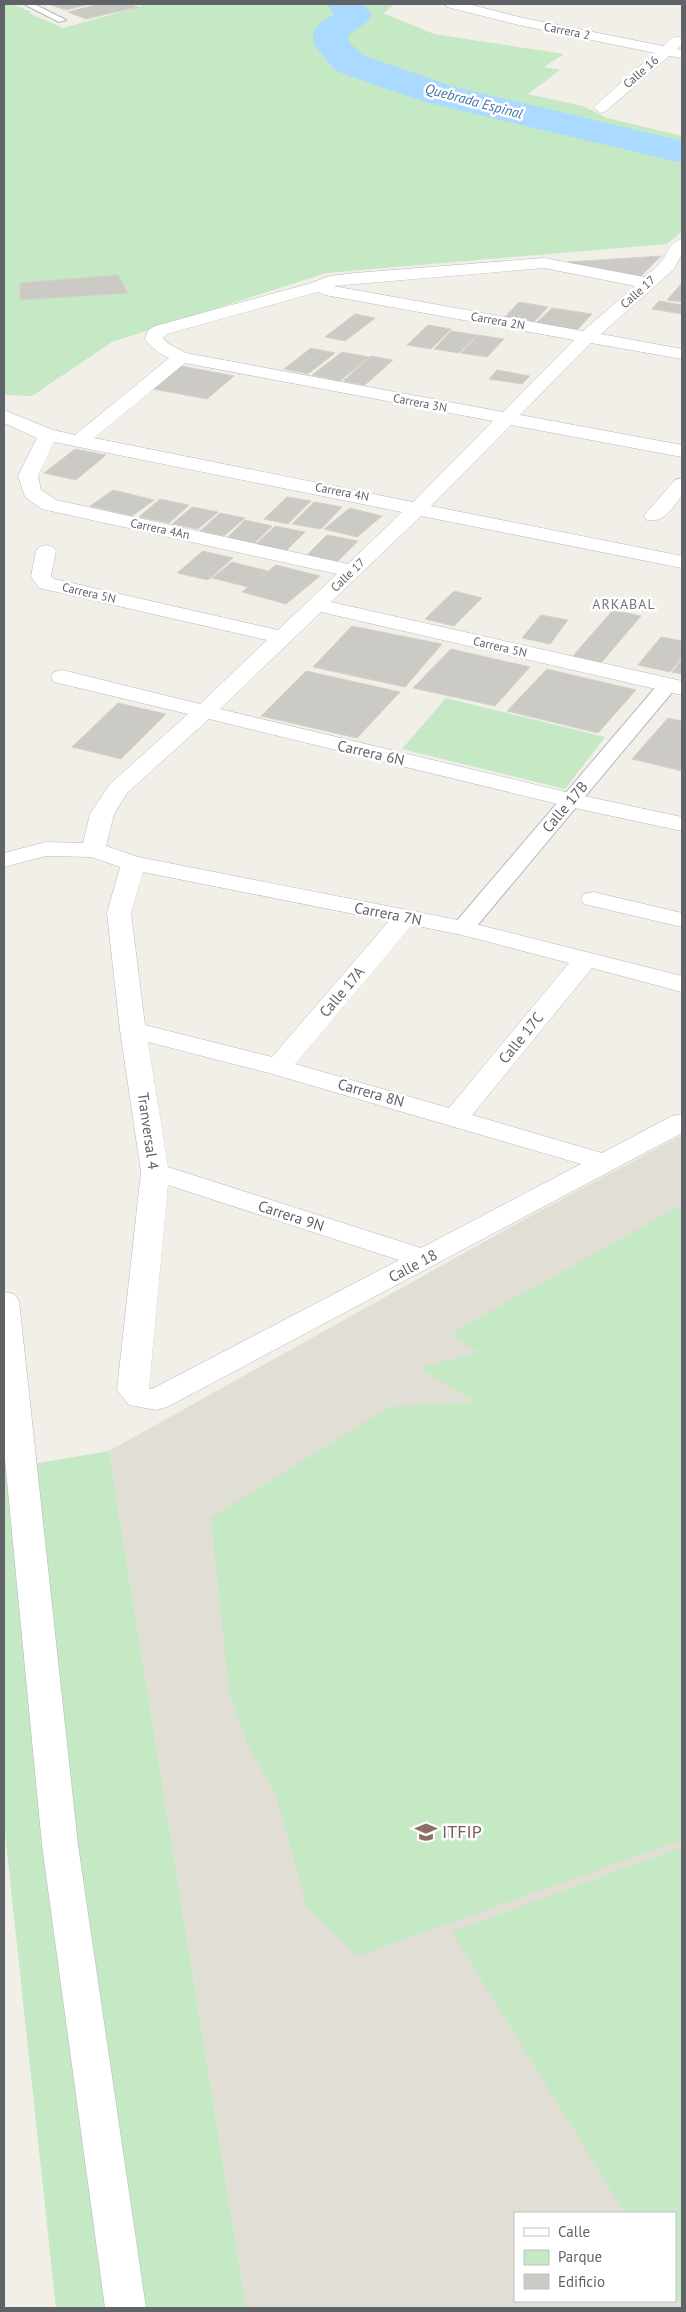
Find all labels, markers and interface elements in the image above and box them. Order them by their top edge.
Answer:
street label: Carrera 2 [543,19,591,42]
street label: Calle 16 [620,52,661,91]
water label: Quebrada Espinal [423,79,525,123]
street label: Calle 17 [617,272,658,311]
street label: Carrera 2N [470,308,526,333]
street label: Carrera 3N [392,390,448,415]
street label: Carrera 4N [314,479,370,504]
street label: Carrera 4An [129,515,191,542]
street label: Calle 17 [327,555,368,595]
street label: Carrera 5N [61,579,117,606]
district label: ARKABAL [592,595,656,613]
street label: Carrera 5N [472,633,528,660]
street label: Carrera 6N [336,736,407,769]
street label: Calle 17B [538,777,592,836]
street label: Carrera 7N [353,898,423,929]
street label: Calle 17A [315,962,368,1021]
street label: Calle 17C [494,1008,547,1067]
street label: Carrera 8N [336,1074,407,1111]
street label: Tranversal 4 [134,1091,163,1171]
street label: Carrera 9N [256,1196,327,1235]
street label: Calle 18 [385,1245,440,1286]
school or university icon: ITFIP [413,1819,439,1845]
place label: ITFIP [442,1820,482,1843]
legend [514,2212,676,2302]
text: Calle [558,2222,590,2241]
text: Parque [558,2247,602,2266]
text: Edificio [558,2272,605,2291]

